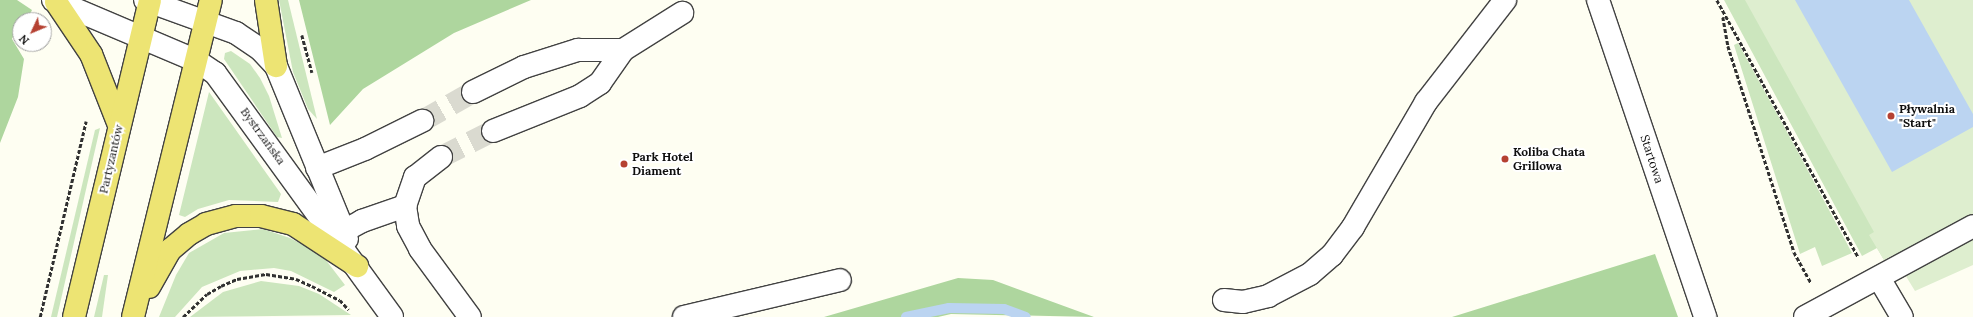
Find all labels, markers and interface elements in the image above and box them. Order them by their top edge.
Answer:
north arrow [12,12,52,52]
text: N [16,32,32,48]
place label: Pływalnia "Start" [1899,102,1955,130]
street label: Bystrzańska [238,105,288,167]
marker: Pływalnia "Start" [1886,111,1896,121]
street label: Partyzantów [96,123,126,195]
street label: Startowa [1637,133,1667,185]
place label: Koliba Chata Grillowa [1513,145,1585,173]
place label: Park Hotel Diament [632,150,693,178]
marker: Koliba Chata Grillowa [1500,154,1510,164]
marker: Park Hotel Diament [619,159,629,169]

